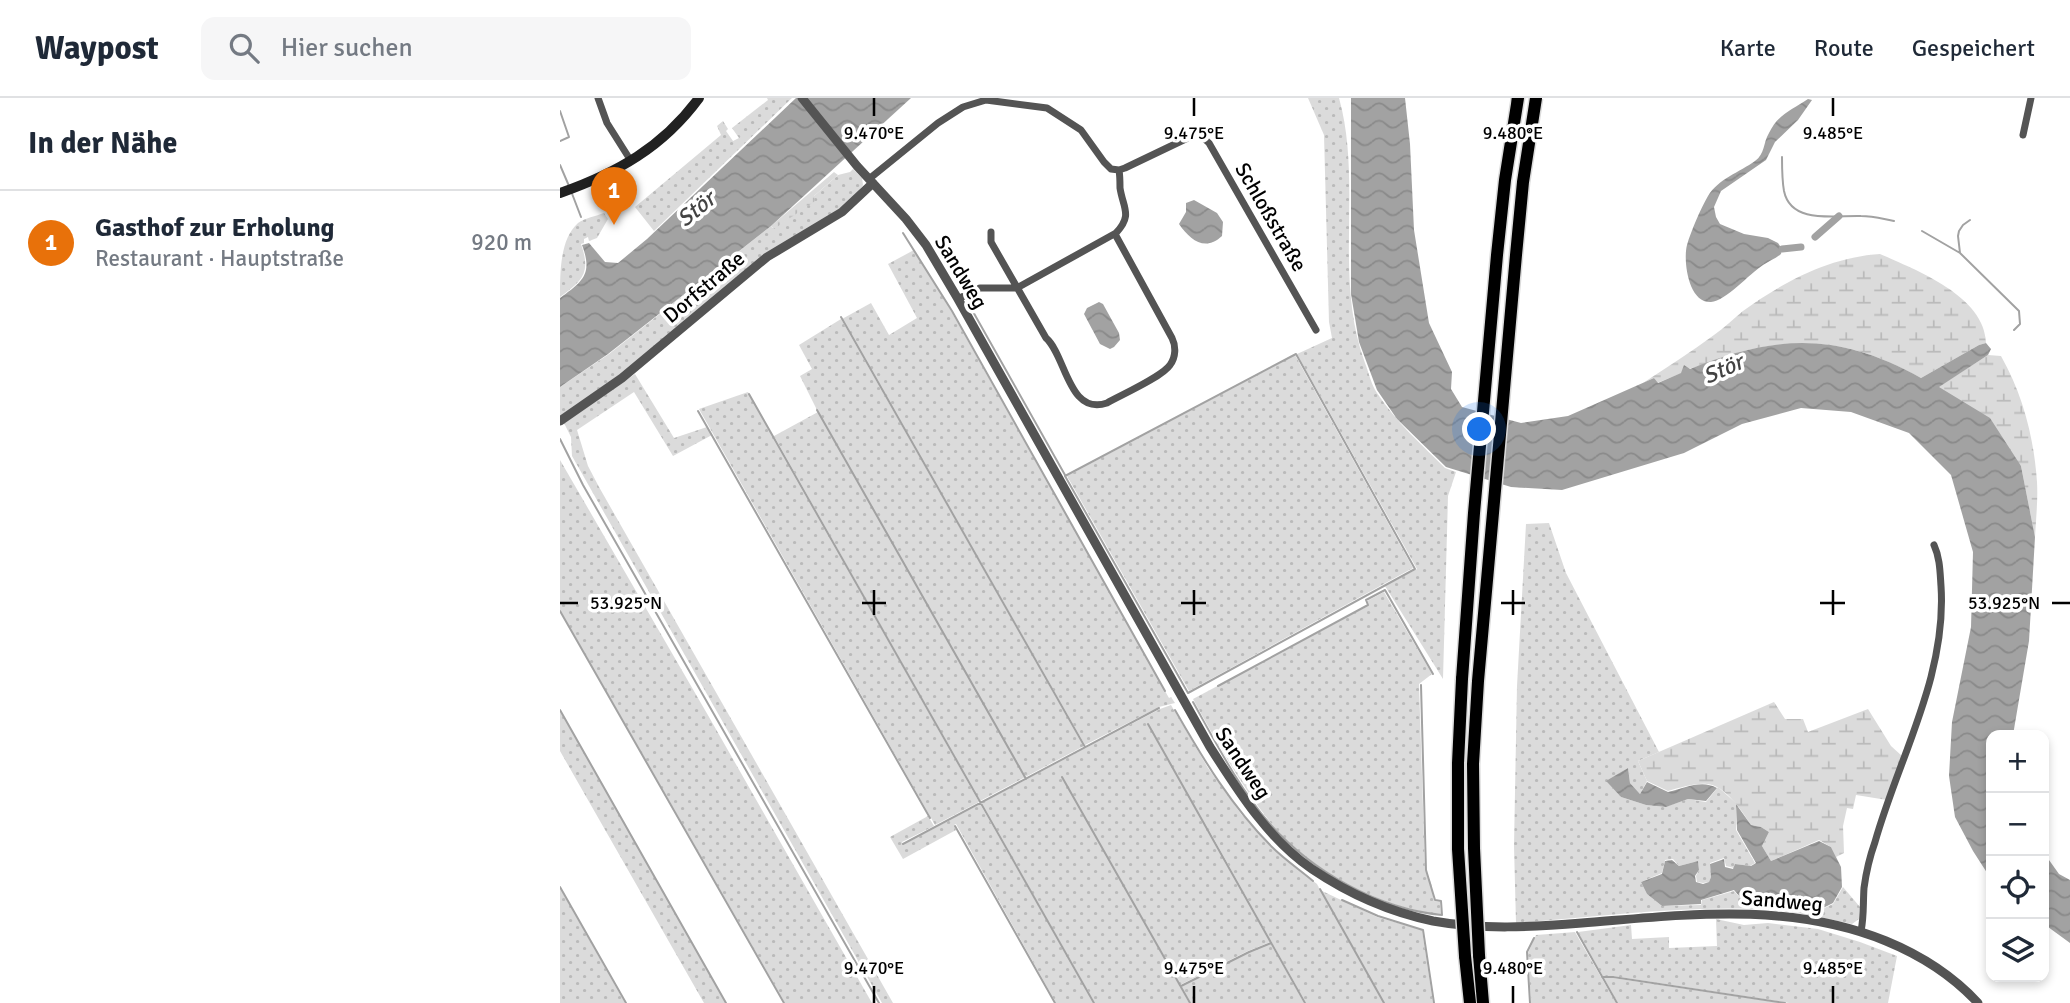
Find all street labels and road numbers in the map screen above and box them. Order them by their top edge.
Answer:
street label: Schloßstraße [1229,158,1313,276]
street label: Sandweg [929,230,993,314]
street label: Dorfstraße [658,245,750,329]
street label: Sandweg [1209,722,1277,804]
street label: Sandweg [1740,885,1824,917]

